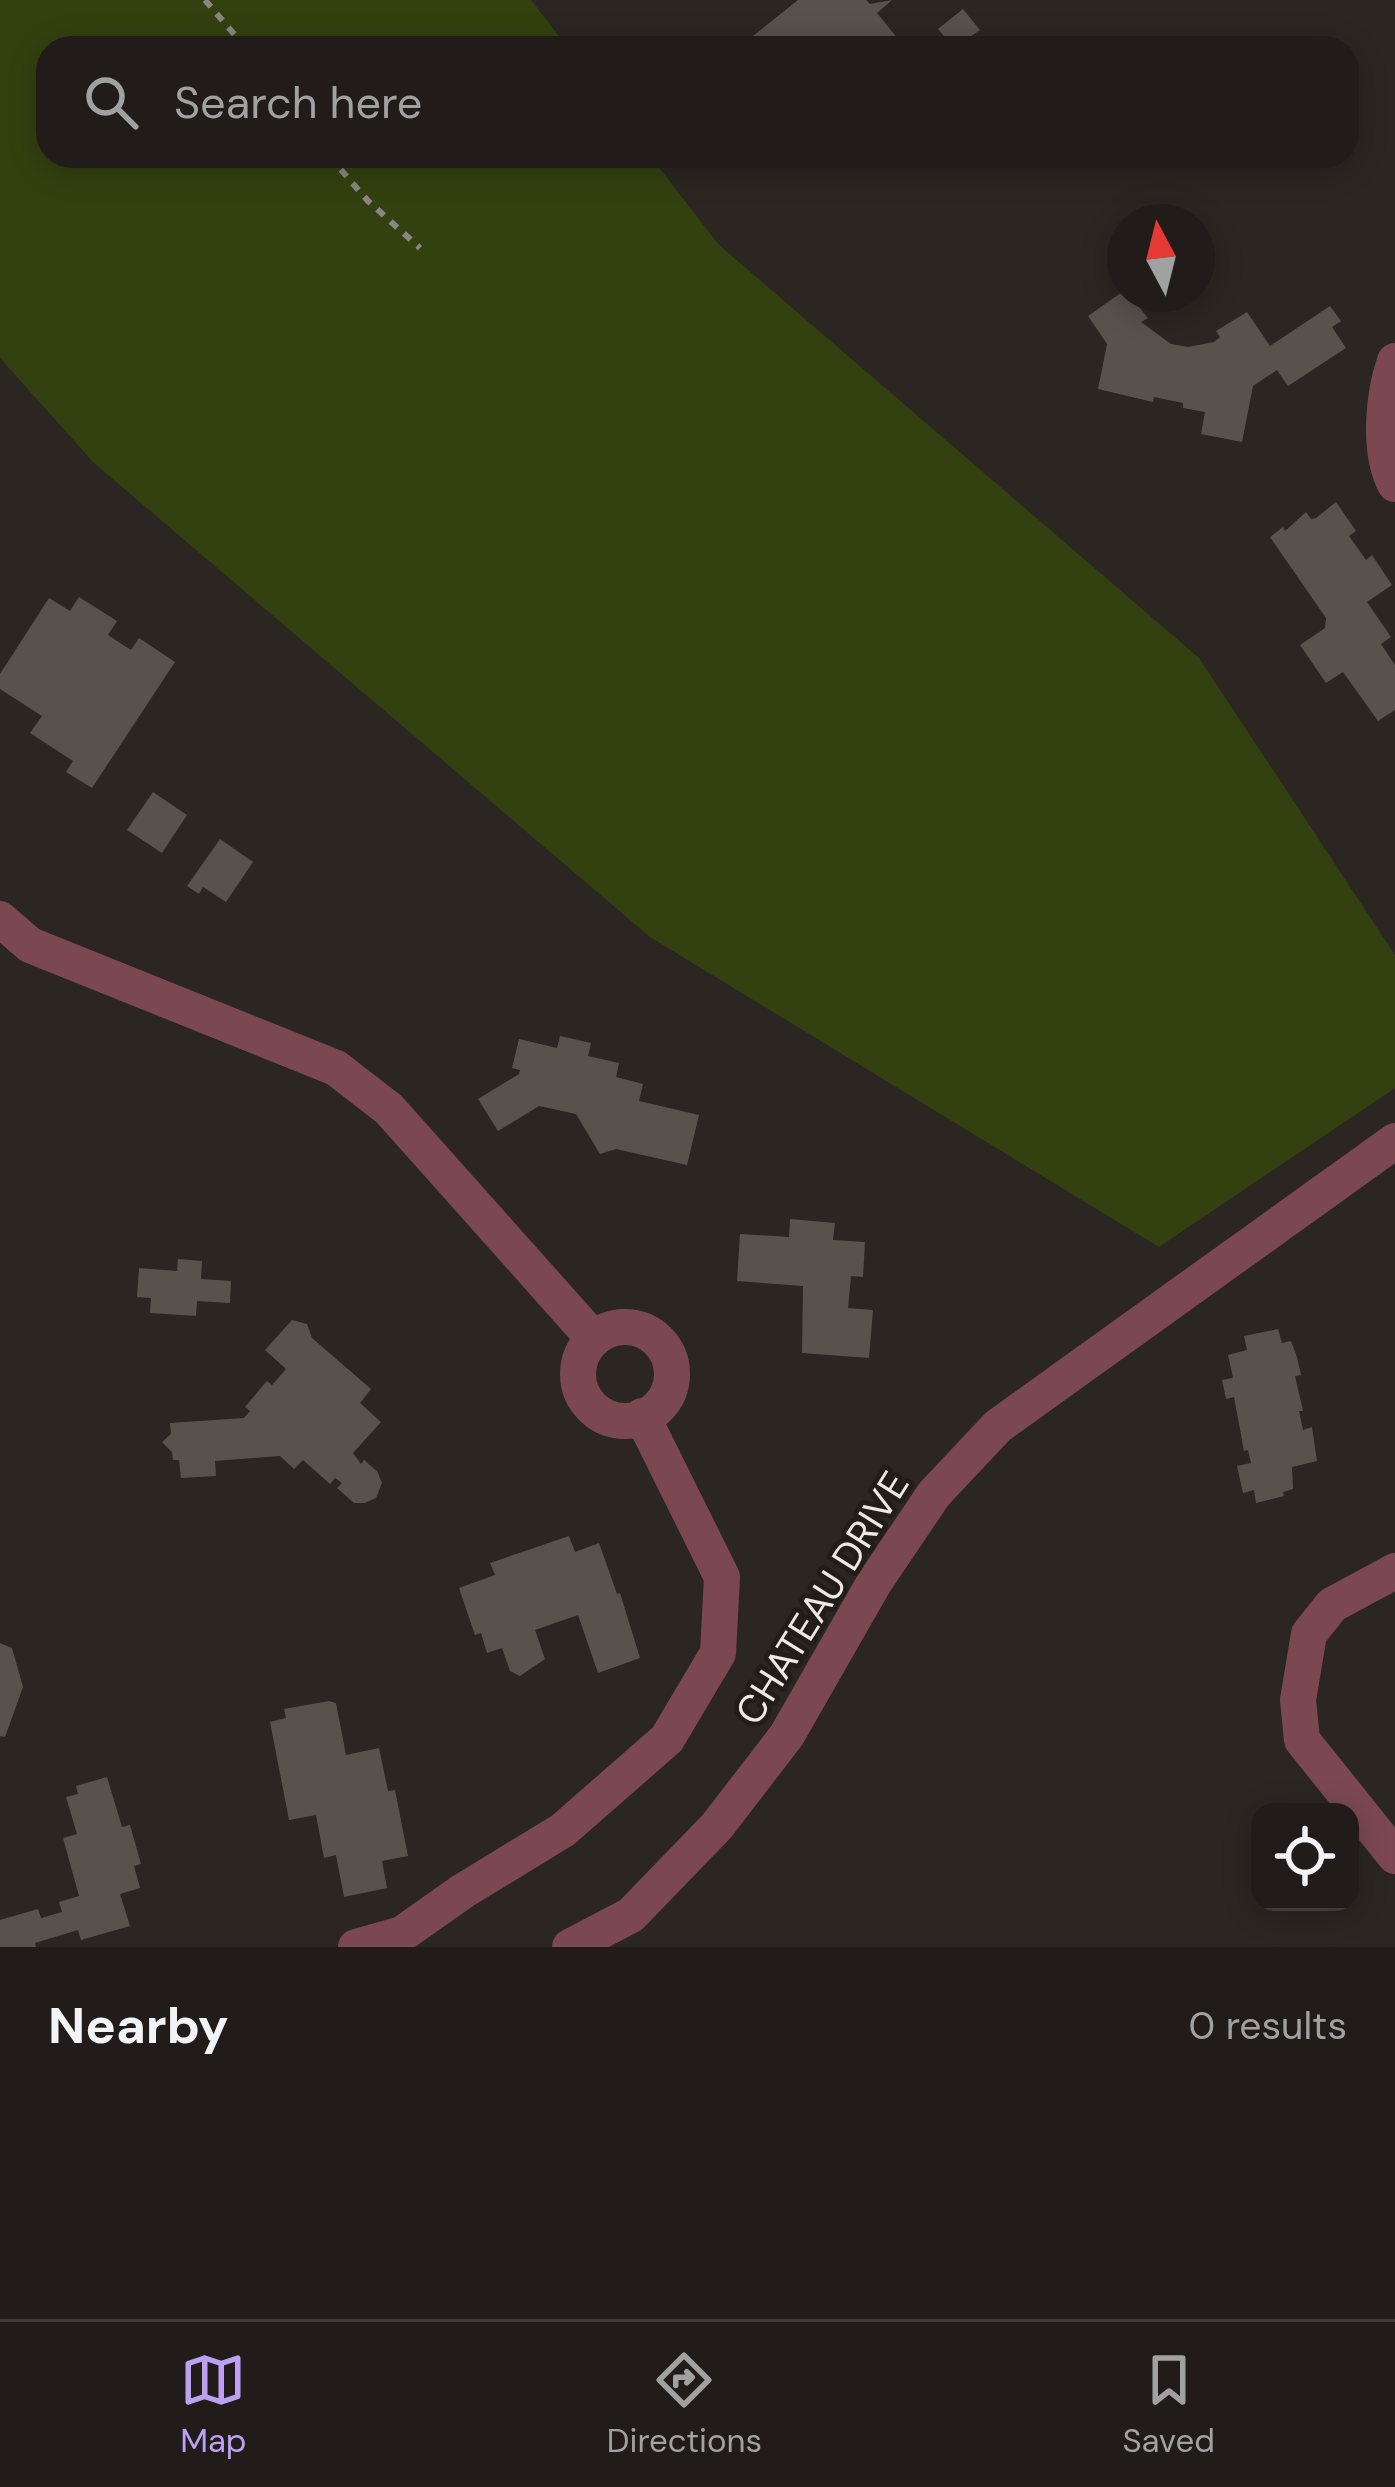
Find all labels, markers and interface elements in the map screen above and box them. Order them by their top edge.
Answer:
search box [36,36,1359,168]
icon: search [78,69,144,135]
text: Search here [174,73,422,132]
north arrow [1107,204,1215,312]
street label: CHATEAU DRIVE [724,1462,920,1734]
map controls [1251,1803,1359,1911]
button: locate [1251,1803,1359,1911]
text: Nearby [48,1992,229,2059]
text: 0 results [1189,2000,1347,2051]
tab: Map [180,2347,247,2462]
tab: Directions [607,2347,762,2462]
tab: Saved [1122,2347,1215,2462]

